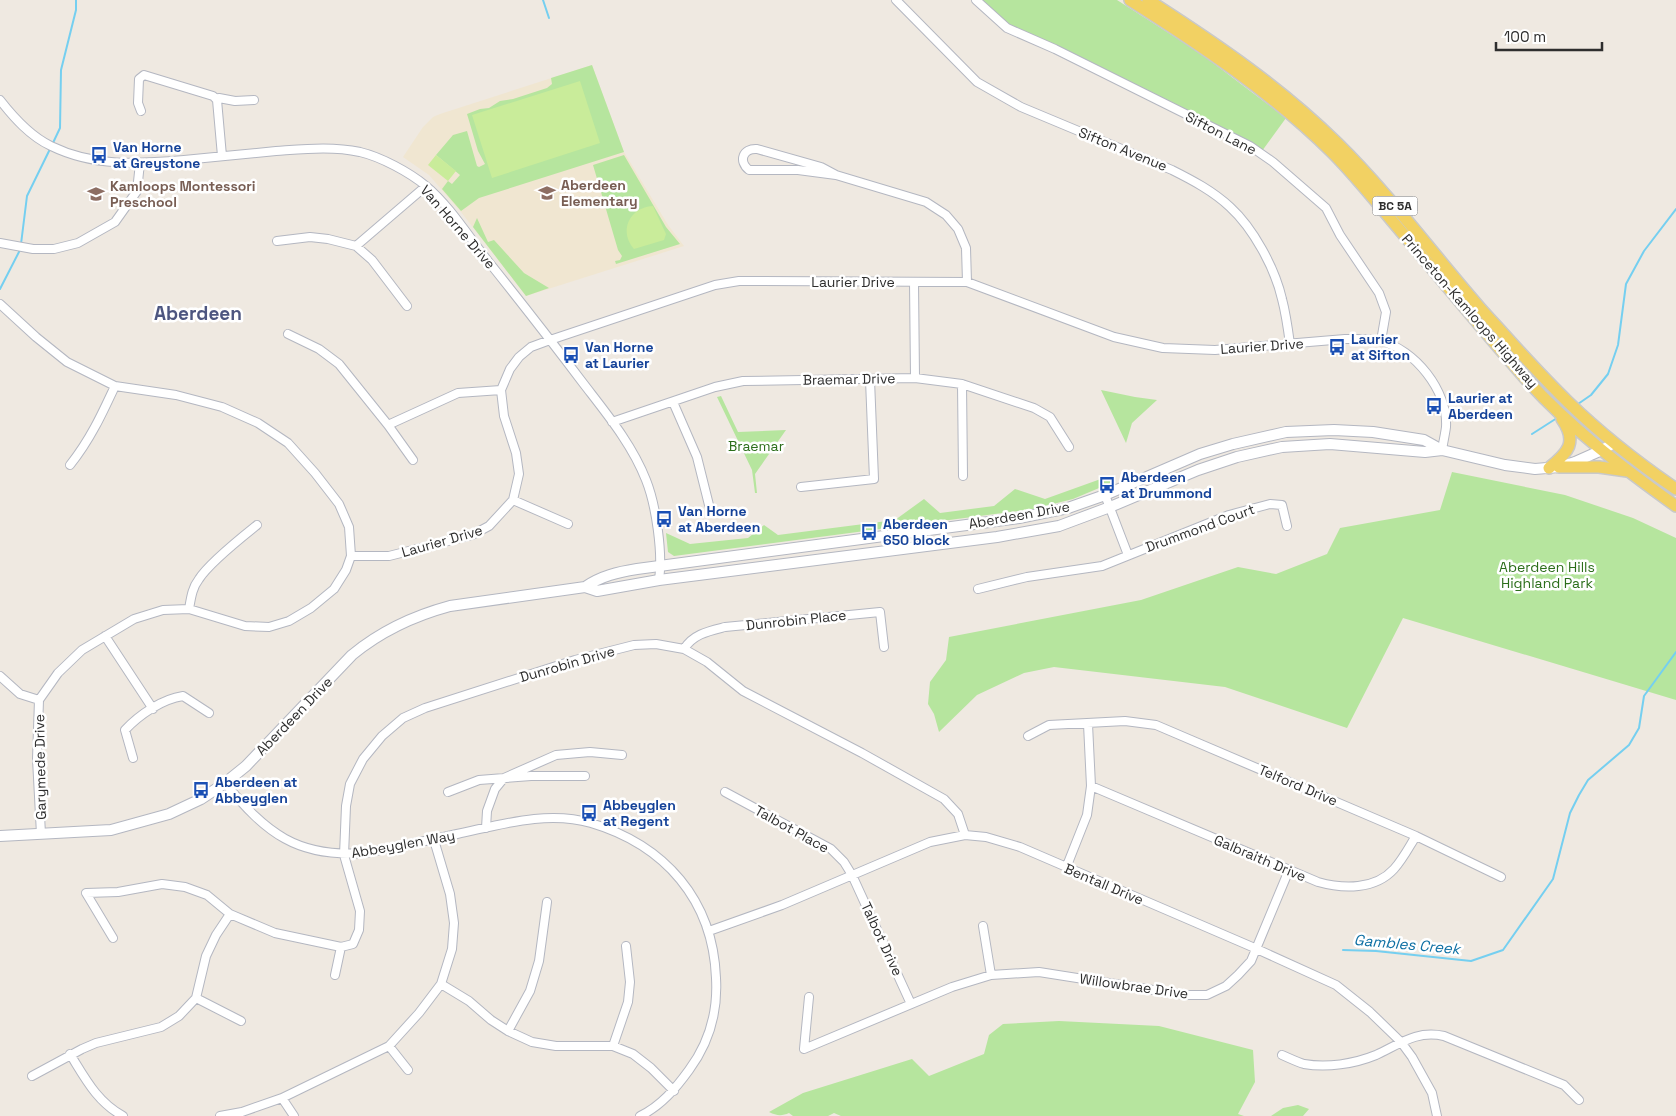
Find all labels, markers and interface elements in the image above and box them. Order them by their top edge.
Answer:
scale bar [1496,20,1602,52]
text: 100 m [1504,27,1546,46]
street label: Sifton Lane [1182,107,1260,159]
street label: Sifton Avenue [1076,123,1170,175]
place label: Van Horne at Greystone [113,138,200,172]
bus stop icon: Van Horne at Greystone [89,145,109,165]
place label: Aberdeen Elementary [561,176,638,210]
place label: Kamloops Montessori Preschool [110,177,256,211]
street label: Van Horne Drive [417,181,499,273]
school or university icon: Aberdeen Elementary [537,183,557,203]
school or university icon: Kamloops Montessori Preschool [86,184,106,204]
road number: BC 5A [1372,197,1418,216]
street label: Princeton-Kamloops Highway [1398,230,1542,392]
street label: Laurier Drive [811,273,895,291]
district label: Aberdeen [154,301,242,326]
place label: Laurier at Sifton [1351,330,1410,364]
street label: Laurier Drive [1220,334,1304,358]
bus stop icon: Laurier at Sifton [1327,337,1347,357]
place label: Van Horne at Laurier [585,338,654,372]
bus stop icon: Van Horne at Laurier [561,345,581,365]
street label: Braemar Drive [802,369,896,389]
place label: Laurier at Aberdeen [1448,389,1513,423]
bus stop icon: Laurier at Aberdeen [1424,396,1444,416]
park label: Braemar [728,437,784,455]
place label: Aberdeen at Drummond [1121,468,1212,502]
bus stop icon: Aberdeen at Drummond [1097,475,1117,495]
street label: Aberdeen Drive [967,497,1071,533]
street label: Drummond Court [1143,500,1257,556]
place label: Van Horne at Aberdeen [678,502,760,536]
bus stop icon: Van Horne at Aberdeen [654,509,674,529]
place label: Aberdeen 650 block [883,515,950,549]
street label: Laurier Drive [399,521,485,561]
bus stop icon: Aberdeen 650 block [859,522,879,542]
park label: Aberdeen Hills Highland Park [1499,558,1595,592]
street label: Dunrobin Place [745,606,847,634]
street label: Dunrobin Drive [517,642,617,686]
street label: Aberdeen Drive [252,673,336,759]
street label: Garymede Drive [30,714,50,820]
street label: Telford Drive [1256,760,1340,810]
place label: Aberdeen at Abbeyglen [215,773,297,807]
bus stop icon: Aberdeen at Abbeyglen [191,780,211,800]
place label: Abbeyglen at Regent [603,796,676,830]
street label: Talbot Place [752,801,832,857]
bus stop icon: Abbeyglen at Regent [579,803,599,823]
street label: Abbeyglen Way [350,826,456,862]
street label: Galbraith Drive [1211,830,1309,886]
street label: Bentall Drive [1062,859,1146,909]
street label: Talbot Drive [857,899,907,979]
water label: Gambles Creek [1353,930,1463,958]
street label: Willowbrae Drive [1078,969,1190,1003]

